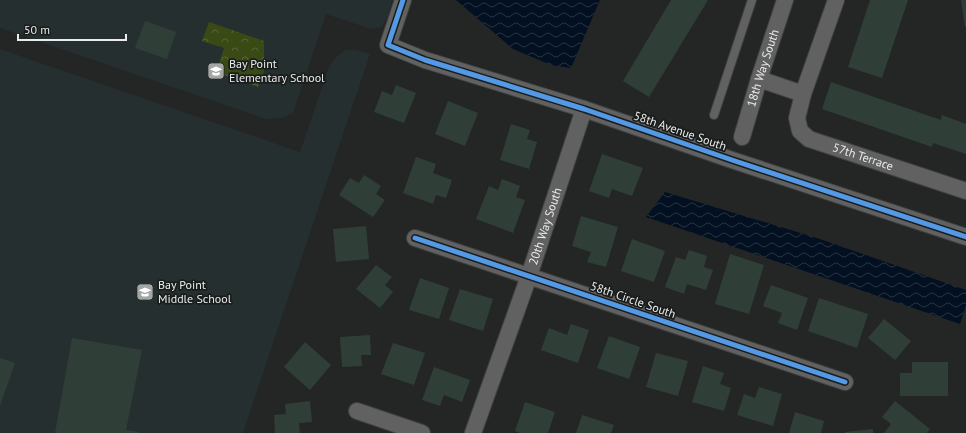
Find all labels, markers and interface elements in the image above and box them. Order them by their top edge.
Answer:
scale bar [18,16,126,42]
text: 50 m [24,22,50,37]
street label: 18th Way South [743,27,782,108]
place label: Bay Point Elementary School [229,56,325,85]
school or university icon: Bay Point Elementary School [206,61,226,81]
street label: 58th Avenue South [632,108,729,153]
street label: 57th Terrace [831,139,895,173]
street label: 20th Way South [525,186,565,267]
place label: Bay Point Middle School [158,277,232,306]
street label: 58th Circle South [589,278,678,321]
school or university icon: Bay Point Middle School [135,282,155,302]

